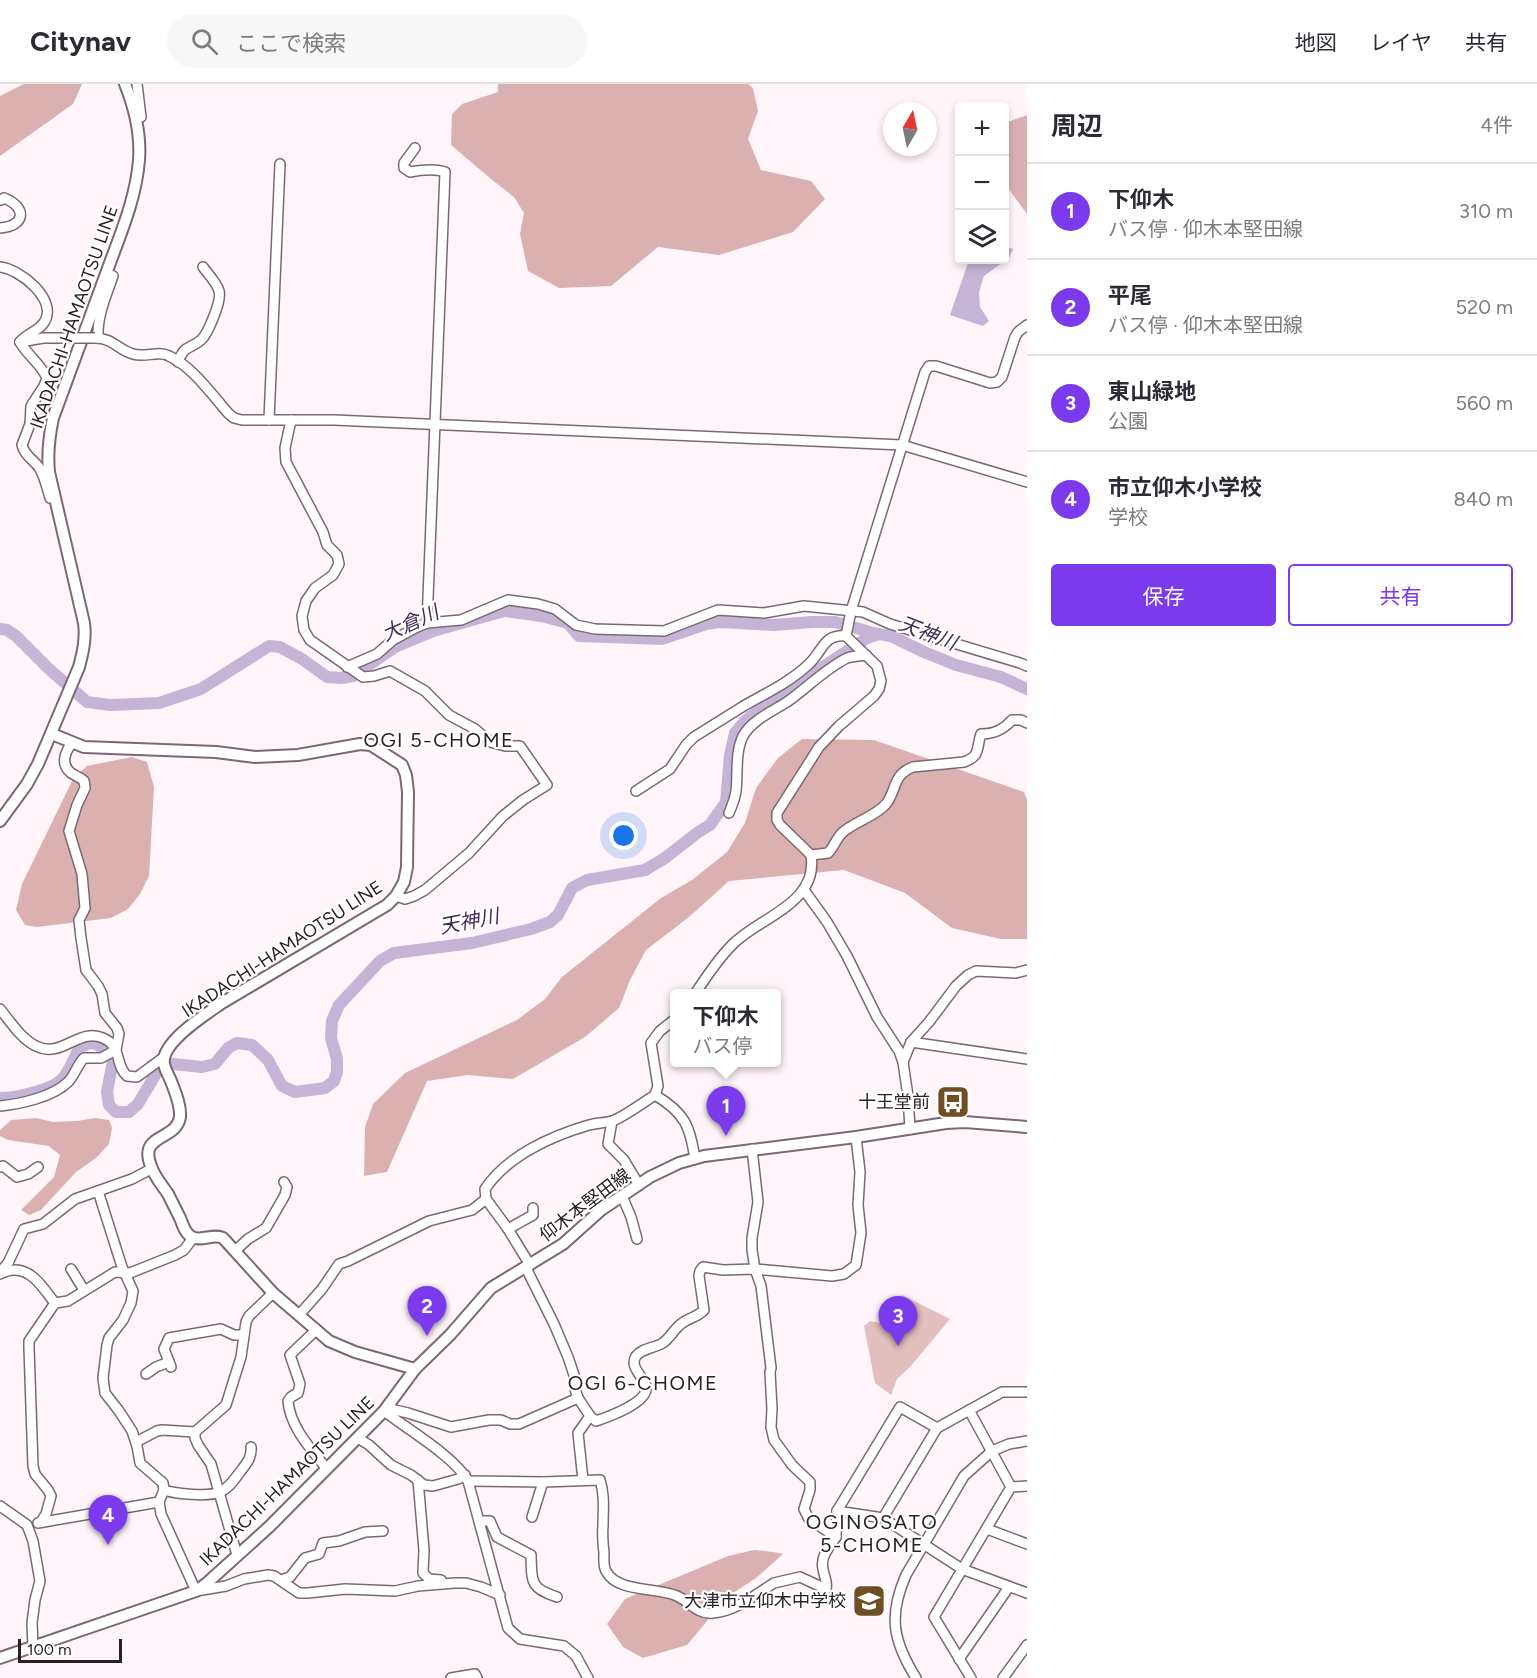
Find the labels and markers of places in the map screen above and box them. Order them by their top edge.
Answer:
bus stop icon: 十王堂前 [935,1084,971,1120]
pin: 1 [706,1086,746,1136]
place label: 十王堂前 [858,1091,930,1113]
pin: 2 [408,1286,446,1336]
pin: 3 [878,1296,918,1346]
pin: 4 [88,1496,128,1545]
school or university icon: 大津市立仰木中学校 [851,1583,887,1619]
place label: 大津市立仰木中学校 [684,1590,846,1612]

